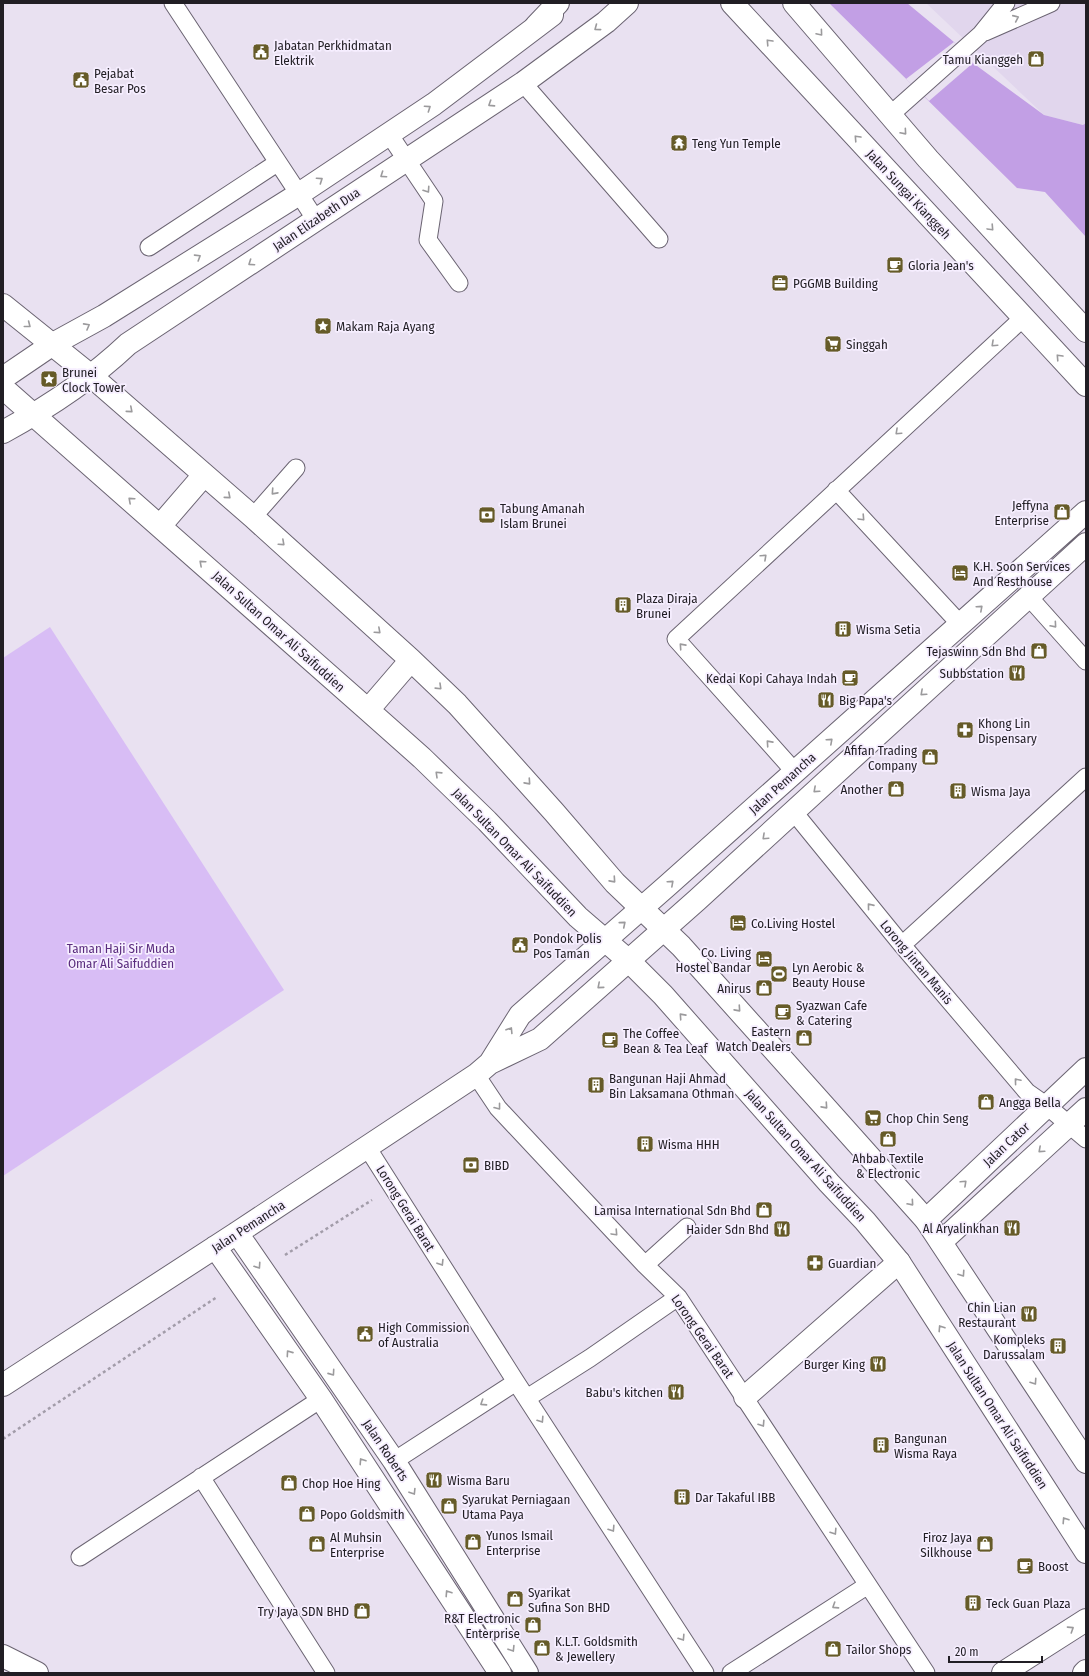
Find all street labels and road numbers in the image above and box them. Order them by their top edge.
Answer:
street label: Jalan Sungai Kianggeh [863,147,954,242]
street label: Jalan Elizabeth Dua [270,185,363,254]
street label: Jalan Sultan Omar Ali Saifuddien [209,568,348,695]
street label: Jalan Pemancha [746,750,819,817]
street label: Jalan Sultan Omar Ali Saifuddien [449,785,580,920]
street label: Lorong Jintan Manis [877,917,956,1008]
street label: Jalan Sultan Omar Ali Saifuddien [742,1086,869,1225]
street label: Jalan Cator [980,1119,1033,1170]
street label: Lorong Gerai Barat [373,1163,438,1255]
street label: Jalan Pemancha [209,1197,288,1256]
street label: Lorong Gerai Barat [668,1292,737,1381]
street label: Jalan Sultan Omar Ali Saifuddien [944,1339,1051,1492]
street label: Jalan Roberts [360,1417,412,1484]

